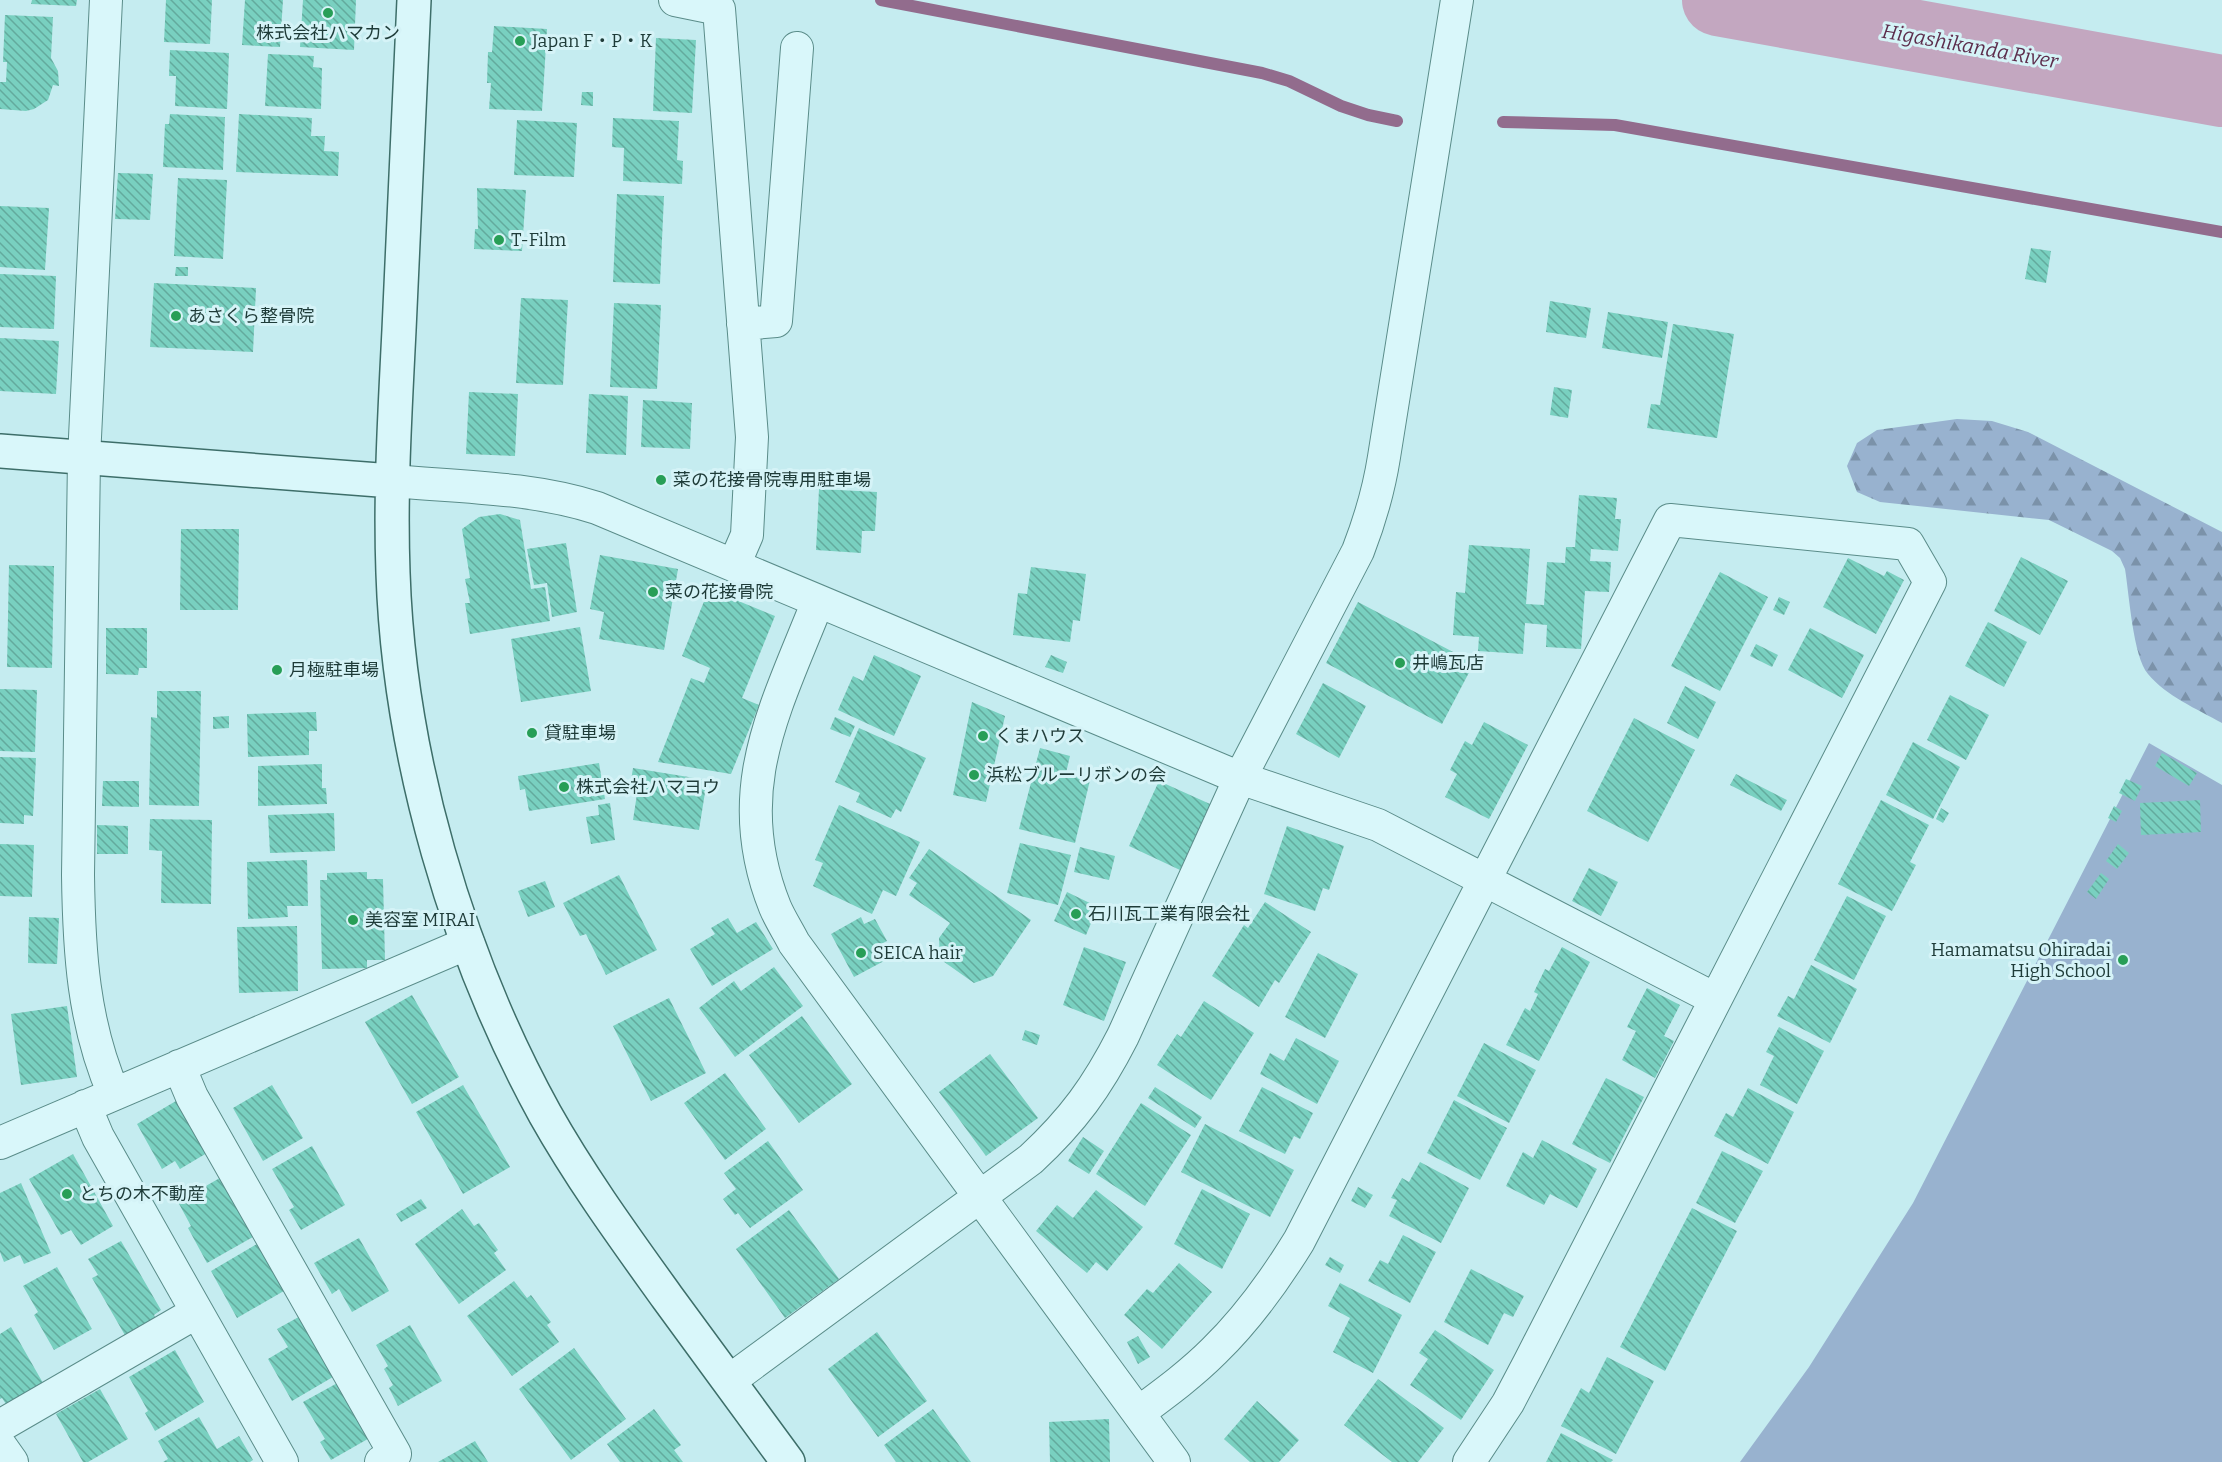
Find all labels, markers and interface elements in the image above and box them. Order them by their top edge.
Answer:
marker: 株式会社ハマカン [321,6,335,20]
water label: Higashikanda River [1880,19,2061,73]
place label: 株式会社ハマカン [256,22,400,44]
place label: Japan F・P・K [531,30,653,52]
marker: Japan F・P・K [513,34,527,48]
place label: T-Film [511,229,566,251]
marker: T-Film [492,233,506,247]
place label: あさくら整骨院 [188,305,314,327]
marker: あさくら整骨院 [169,309,183,323]
place label: 菜の花接骨院専用駐車場 [673,469,871,491]
marker: 菜の花接骨院専用駐車場 [654,473,668,487]
place label: 菜の花接骨院 [665,581,773,603]
marker: 菜の花接骨院 [646,585,660,599]
place label: 井嶋瓦店 [1412,652,1484,674]
marker: 井嶋瓦店 [1393,656,1407,670]
place label: 月極駐車場 [289,659,379,681]
marker: 月極駐車場 [270,663,284,677]
place label: 貸駐車場 [544,722,616,744]
place label: くまハウス [995,725,1085,747]
marker: 貸駐車場 [525,726,539,740]
marker: くまハウス [976,729,990,743]
place label: 浜松ブルーリボンの会 [986,764,1166,786]
marker: 浜松ブルーリボンの会 [967,768,981,782]
place label: 株式会社ハマヨウ [576,776,720,798]
marker: 株式会社ハマヨウ [557,780,571,794]
place label: 石川瓦工業有限会社 [1088,903,1250,925]
marker: 石川瓦工業有限会社 [1069,907,1083,921]
place label: 美容室 MIRAI [365,909,475,931]
marker: 美容室 MIRAI [346,913,360,927]
place label: Hamamatsu Ohiradai High School [1931,939,2111,982]
place label: SEICA hair [873,942,963,964]
marker: SEICA hair [854,946,868,960]
marker: Hamamatsu Ohiradai High School [2116,953,2130,967]
place label: とちの木不動産 [79,1183,205,1205]
marker: とちの木不動産 [60,1187,74,1201]

